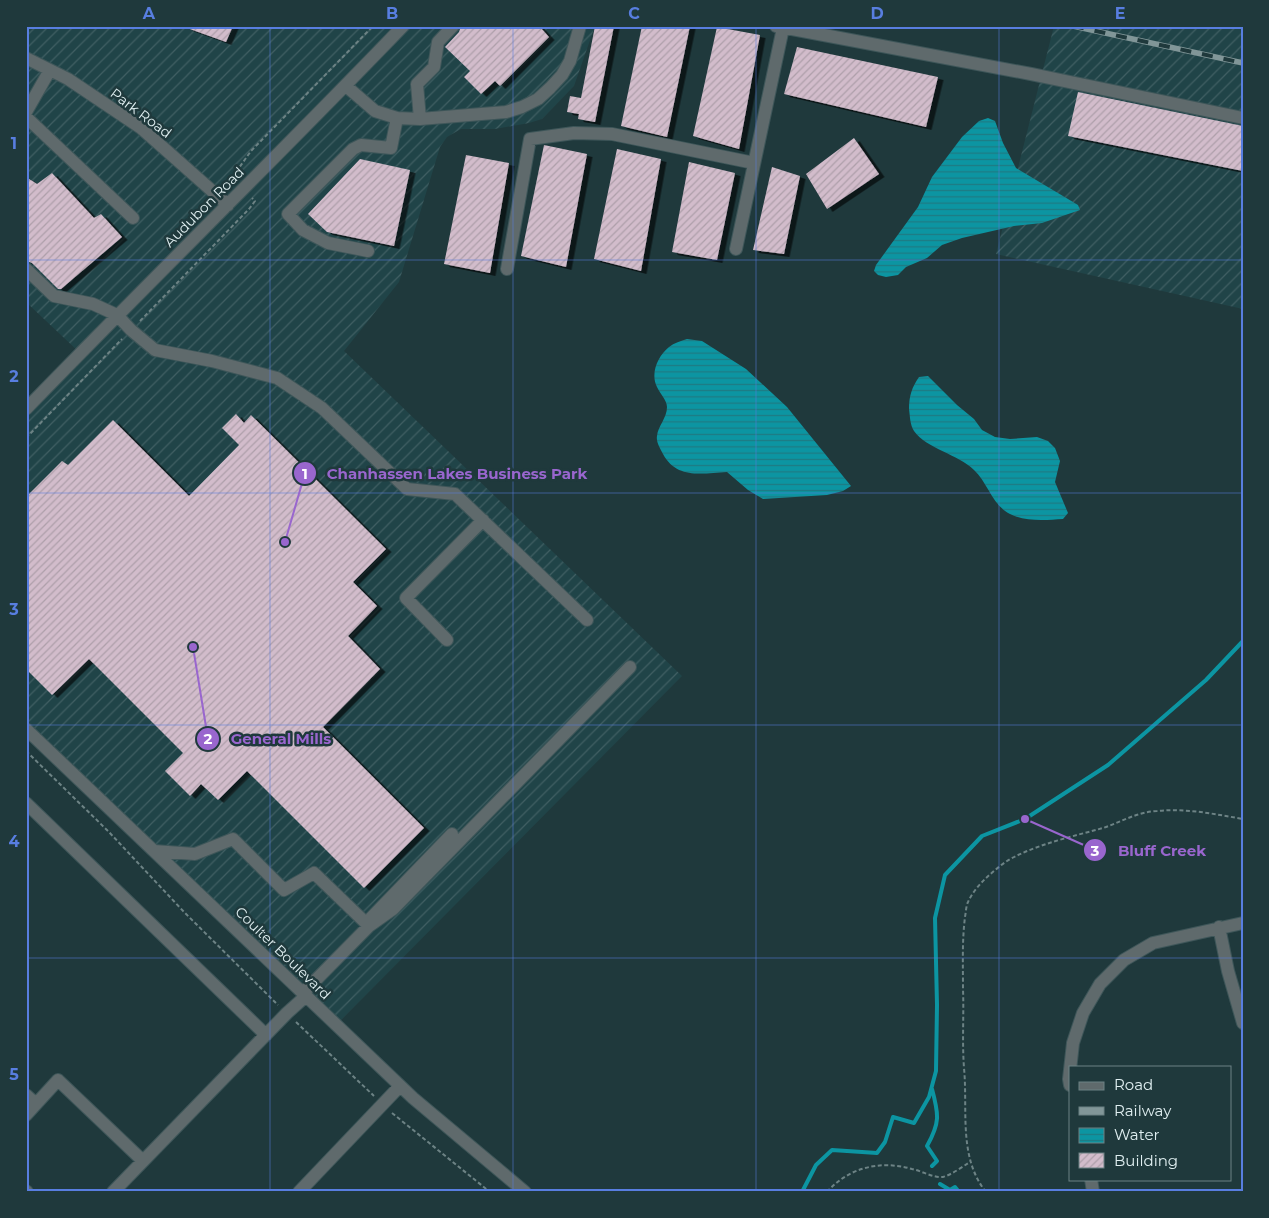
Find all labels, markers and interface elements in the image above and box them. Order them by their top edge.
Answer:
text: A [142,4,156,23]
text: B [386,4,398,23]
text: C [628,4,640,23]
text: D [870,4,884,23]
text: E [1115,4,1125,23]
street label: Park Road [107,84,175,142]
text: 1 [11,134,17,153]
street label: Audubon Road [160,163,248,251]
text: 2 [9,367,19,386]
callout: Chanhassen Lakes Business Park [292,458,598,488]
text: 1 [302,464,308,483]
text: Chanhassen Lakes Business Park [327,464,587,483]
text: 3 [8,600,19,619]
callout: General Mills [196,724,342,754]
text: 2 [204,729,213,748]
text: General Mills [231,729,331,748]
text: 4 [8,832,20,851]
callout: Bluff Creek [1083,835,1216,865]
text: 3 [1090,841,1100,860]
text: Bluff Creek [1118,841,1206,860]
street label: Coulter Boulevard [231,903,335,1003]
text: 5 [9,1065,19,1084]
legend [1069,1066,1232,1180]
text: Road [1114,1075,1153,1094]
text: Railway [1114,1101,1172,1120]
text: Water [1114,1125,1160,1144]
text: Building [1114,1151,1178,1170]

